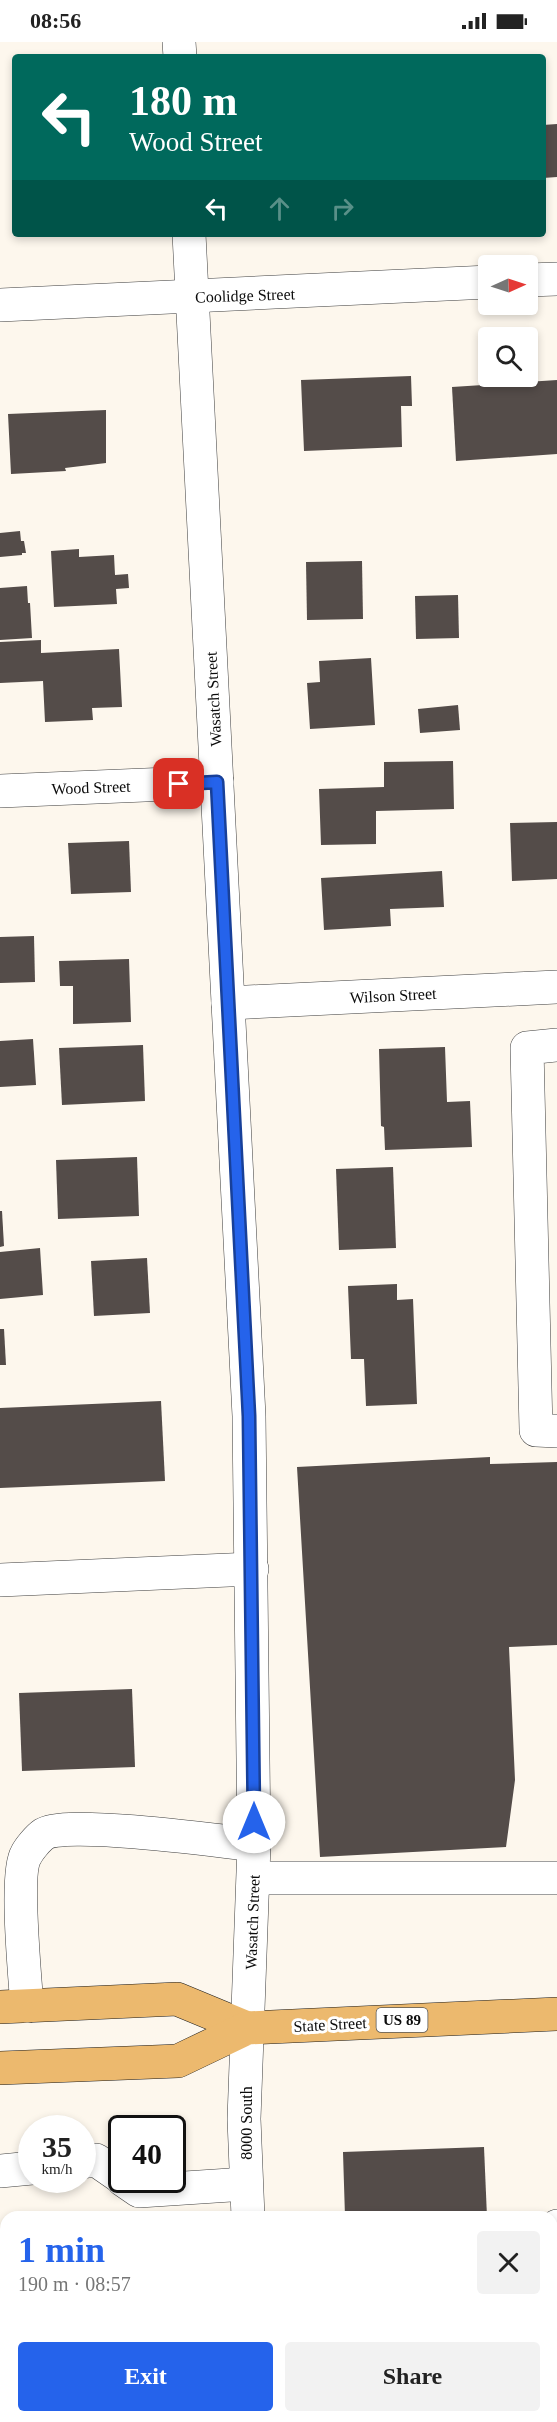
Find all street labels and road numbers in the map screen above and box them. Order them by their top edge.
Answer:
street label: Coolidge Street [195,285,296,307]
street label: Wasatch Street [202,650,224,747]
street label: Wood Street [51,778,131,797]
street label: Wilson Street [349,985,437,1006]
street label: Wasatch Street [242,1874,263,1970]
road number: US 89 [376,2008,428,2032]
street label: State Street [293,2014,368,2035]
street label: 8000 South [238,2086,255,2160]

